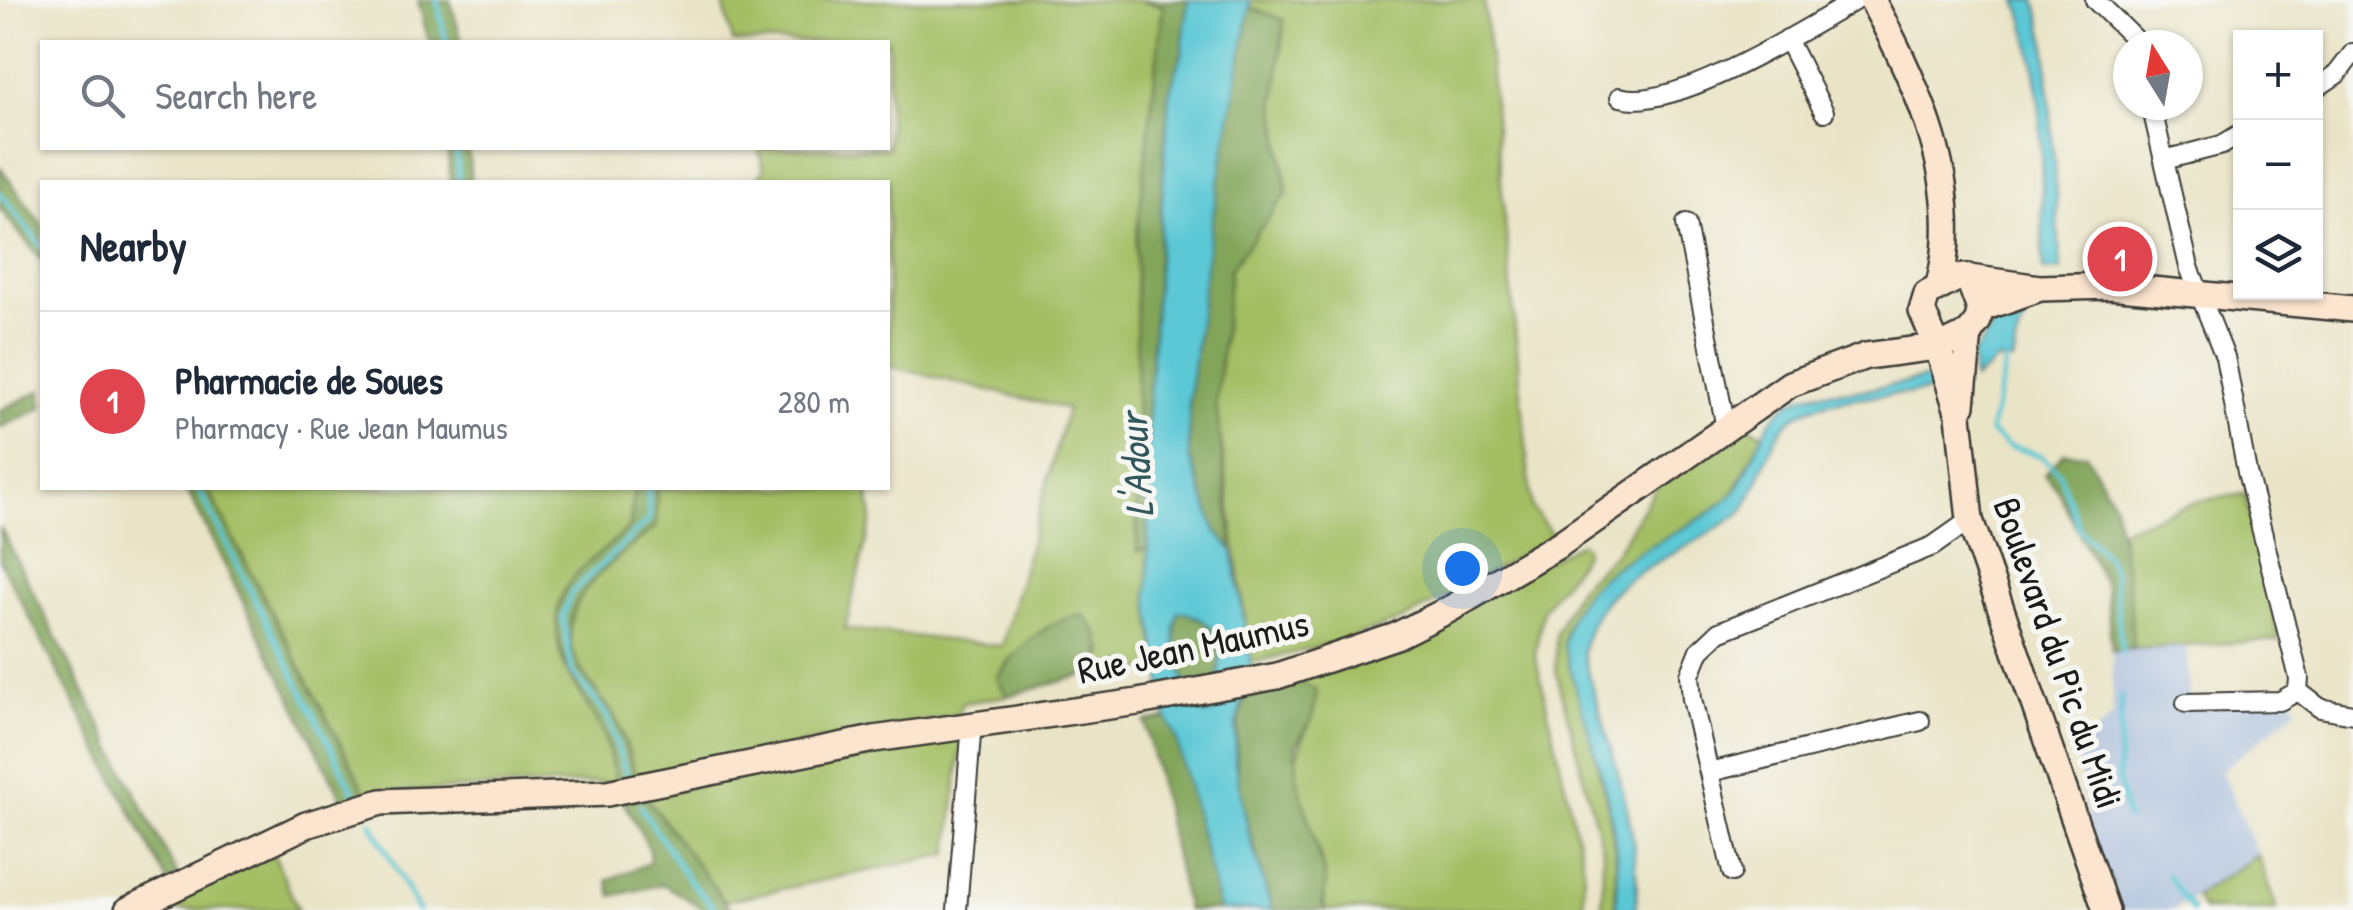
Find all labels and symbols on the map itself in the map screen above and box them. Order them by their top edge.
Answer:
north arrow [2113,30,2203,120]
pin: 1 [2088,222,2152,296]
water label: L'Adour [1104,407,1166,519]
street label: Boulevard du Pic du Midi [1981,490,2137,815]
your location [1437,543,1488,594]
street label: Rue Jean Maumus [1073,596,1313,696]

